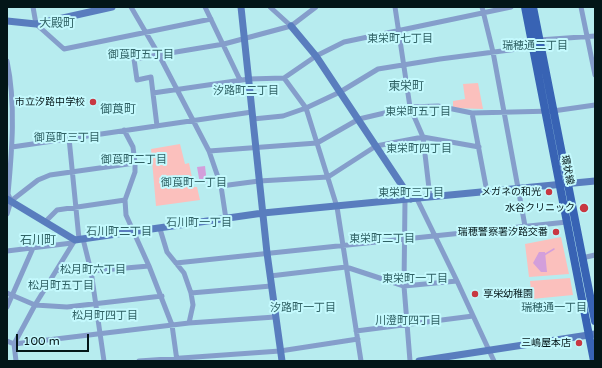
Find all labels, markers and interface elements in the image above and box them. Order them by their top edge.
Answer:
district label: 大殿町 [39,17,75,31]
district label: 東栄町七丁目 [367,32,433,46]
district label: 瑞穂通二丁目 [502,39,568,53]
district label: 御莨町五丁目 [108,48,174,62]
district label: 東栄町 [388,80,424,94]
district label: 汐路町二丁目 [213,84,279,98]
place label: 市立汐路中学校 [15,96,85,108]
marker: 市立汐路中学校 [88,97,98,107]
district label: 御莨町 [100,103,136,117]
district label: 東栄町五丁目 [385,105,451,119]
district label: 御莨町三丁目 [34,131,100,145]
district label: 東栄町四丁目 [386,142,452,156]
district label: 御莨町二丁目 [101,153,167,167]
street label: 環状線 [558,154,576,186]
district label: 御莨町一丁目 [161,176,227,190]
district label: 東栄町三丁目 [378,186,444,200]
place label: メガネの和光 [481,186,541,198]
marker: メガネの和光 [544,187,554,197]
place label: 水谷クリニック [505,202,575,214]
marker: 水谷クリニック [578,202,590,214]
district label: 石川町一丁目 [166,216,232,230]
district label: 石川町二丁目 [86,225,152,239]
place label: 瑞穂警察署汐路交番 [458,226,548,238]
marker: 瑞穂警察署汐路交番 [551,227,561,237]
district label: 東栄町二丁目 [349,232,415,246]
district label: 石川町 [20,234,56,248]
district label: 松月町六丁目 [60,263,126,277]
district label: 東栄町一丁目 [382,272,448,286]
district label: 松月町五丁目 [28,279,94,293]
place label: 享栄幼稚園 [483,288,533,300]
marker: 享栄幼稚園 [470,289,480,299]
district label: 汐路町一丁目 [270,301,336,315]
district label: 瑞穂通一丁目 [521,301,587,315]
district label: 松月町四丁目 [72,309,138,323]
district label: 川澄町四丁目 [375,314,441,328]
scale bar [18,326,91,352]
text: 100 m [23,334,60,348]
place label: 三嶋屋本店 [521,337,571,349]
marker: 三嶋屋本店 [574,338,584,348]

